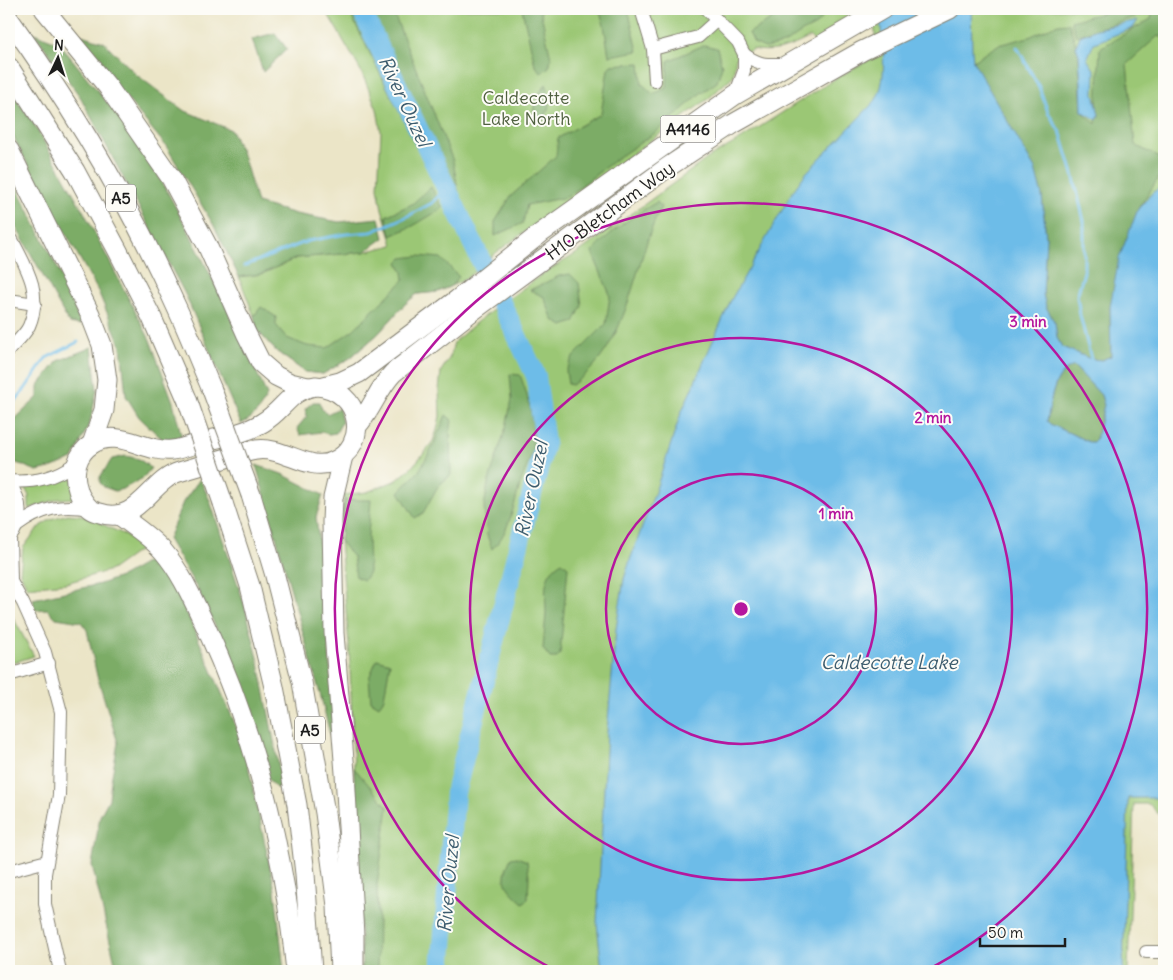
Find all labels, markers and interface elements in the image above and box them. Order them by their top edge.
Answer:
north arrow [32,32,82,82]
text: N [53,36,64,54]
water label: River Ouzel [374,52,438,153]
park label: Caldecotte Lake North [481,86,571,130]
road number: A4146 [660,116,716,142]
street label: H10 Bletcham Way [541,156,679,265]
road number: A5 [106,184,136,212]
text: 3 min [1009,312,1047,331]
text: 2 min [915,408,952,427]
water label: River Ouzel [509,436,553,539]
text: 1 min [819,504,854,523]
centre of rings [732,600,750,618]
water label: Caldecotte Lake [820,650,959,674]
road number: A5 [295,716,325,744]
water label: River Ouzel [432,832,464,933]
scale bar [980,915,1066,947]
text: 50 m [988,923,1023,942]

